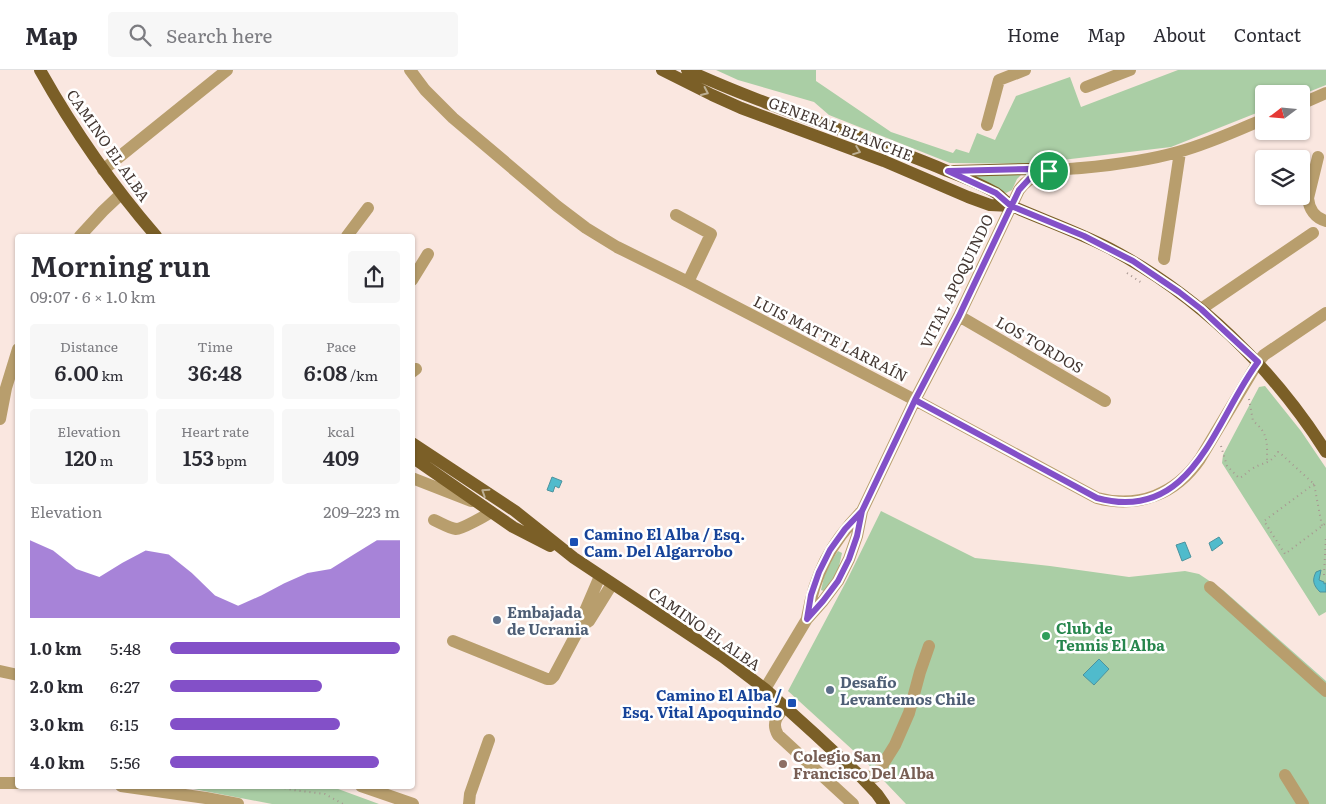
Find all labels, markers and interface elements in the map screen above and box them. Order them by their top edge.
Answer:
search box [108,12,458,57]
text: Map [25,17,78,52]
icon: search [126,21,154,49]
text: Search here [166,21,272,49]
text: Home [1007,21,1059,48]
text: Map [1087,21,1125,48]
text: About [1153,21,1206,48]
text: Contact [1234,21,1301,48]
street label: CAMINO EL ALBA [62,84,156,206]
north arrow [1255,85,1310,140]
map controls [1255,85,1310,205]
one-way arrow [700,86,709,96]
street label: GENERAL BLANCHE [766,90,916,166]
one-way arrow [852,145,860,155]
pin [1028,150,1070,192]
button: layers [1255,150,1310,205]
icon: arrive [1035,157,1063,185]
street label: VITAL APOQUINDO [913,210,999,352]
text: Morning run [30,244,211,286]
button: share [348,251,400,303]
text: 09:07 · 6 × 1.0 km [30,284,156,308]
street label: LUIS MATTE LARRAÍN [750,289,912,387]
street label: LOS TORDOS [992,310,1088,378]
text: Distance [60,336,118,356]
text: Time [197,336,233,356]
text: Pace [326,336,356,356]
text: 6.00 [55,356,99,387]
text: 36:48 [188,356,242,387]
text: 6:08 [304,356,347,387]
text: km [99,365,123,385]
text: /km [347,365,378,385]
text: Elevation [57,421,121,441]
text: Heart rate [181,421,249,441]
text: kcal [327,421,355,441]
text: 120 [65,441,97,472]
text: 153 [183,441,214,472]
text: 409 [323,441,359,472]
text: m [97,450,113,470]
text: bpm [214,450,247,470]
one-way arrow [481,489,490,498]
text: Elevation [30,499,102,523]
text: 209–223 m [323,499,400,523]
place label: Camino El Alba / Esq. Cam. Del Algarrobo [584,522,745,562]
marker: Camino El Alba / Esq. Cam. Del Algarrobo [568,536,580,548]
street label: CAMINO EL ALBA [644,581,766,675]
place label: Embajada de Ucrania [507,600,589,640]
marker: Embajada de Ucrania [491,614,503,626]
place label: Club de Tennis El Alba [1056,616,1165,656]
marker: Club de Tennis El Alba [1040,630,1052,642]
text: 1.0 km [30,636,82,660]
text: 5:48 [110,636,141,660]
place label: Desafío Levantemos Chile [840,670,976,710]
text: 2.0 km [30,674,84,698]
text: 6:27 [110,674,140,698]
place label: Camino El Alba / Esq. Vital Apoquindo [622,683,782,723]
marker: Desafío Levantemos Chile [824,684,836,696]
marker: Camino El Alba / Esq. Vital Apoquindo [786,697,798,709]
text: 3.0 km [30,712,84,736]
text: 6:15 [110,712,139,736]
place label: Colegio San Francisco Del Alba [793,744,935,784]
text: 4.0 km [30,750,85,774]
text: 5:56 [110,750,140,774]
marker: Colegio San Francisco Del Alba [777,758,789,770]

